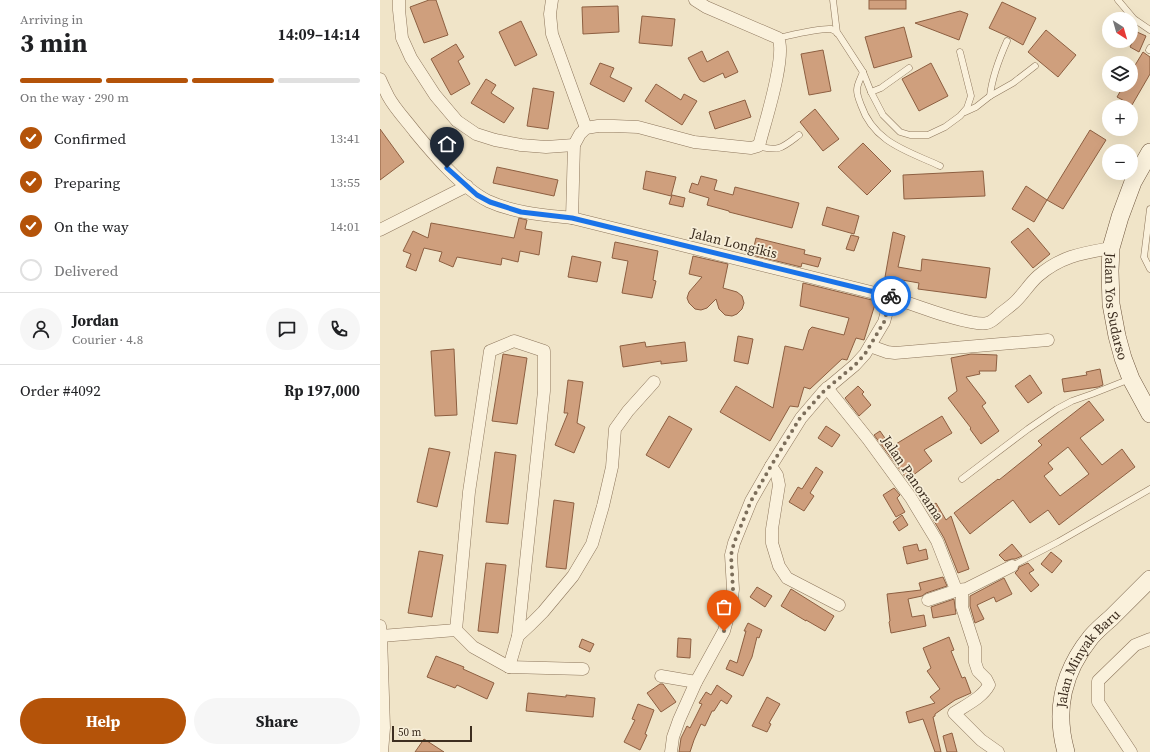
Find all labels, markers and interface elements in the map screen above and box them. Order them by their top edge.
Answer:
text: Arriving in [20,11,83,28]
north arrow [1102,12,1138,48]
map controls [1102,12,1138,180]
text: 14:09–14:14 [278,24,360,45]
text: 3 min [20,25,87,61]
button: layers [1102,56,1138,92]
text: On the way · 290 m [20,89,129,106]
button: + [1102,100,1138,136]
icon: check [20,127,42,149]
pin [430,127,464,168]
text: Confirmed [54,128,126,149]
text: 13:41 [330,130,360,147]
icon: home [436,133,458,155]
button: − [1102,144,1138,180]
icon: check [20,171,42,193]
text: Preparing [54,172,120,193]
text: 13:55 [330,174,360,191]
icon: check [20,215,42,237]
text: On the way [54,216,129,237]
text: 14:01 [330,218,360,235]
street label: Jalan Longikis [688,222,779,263]
street label: Jalan Yos Sudarso [1100,251,1133,363]
text: Delivered [54,260,118,281]
courier [871,276,911,316]
icon: bike [880,285,902,307]
button: person [20,308,62,350]
button: chat [266,308,308,350]
button: phone [318,308,360,350]
text: Jordan [72,310,119,331]
text: Courier · 4.8 [72,331,143,348]
text: Order #4092 [20,380,101,401]
text: Rp 197,000 [284,380,360,401]
street label: Jalan Panorama [877,431,949,525]
pin [707,590,741,631]
icon: bag [713,596,735,618]
street label: Jalan Minyak Baru [1051,604,1125,710]
button: Help [20,698,186,744]
button: Share [194,698,360,744]
scale bar [392,724,472,743]
text: 50 m [398,725,421,740]

